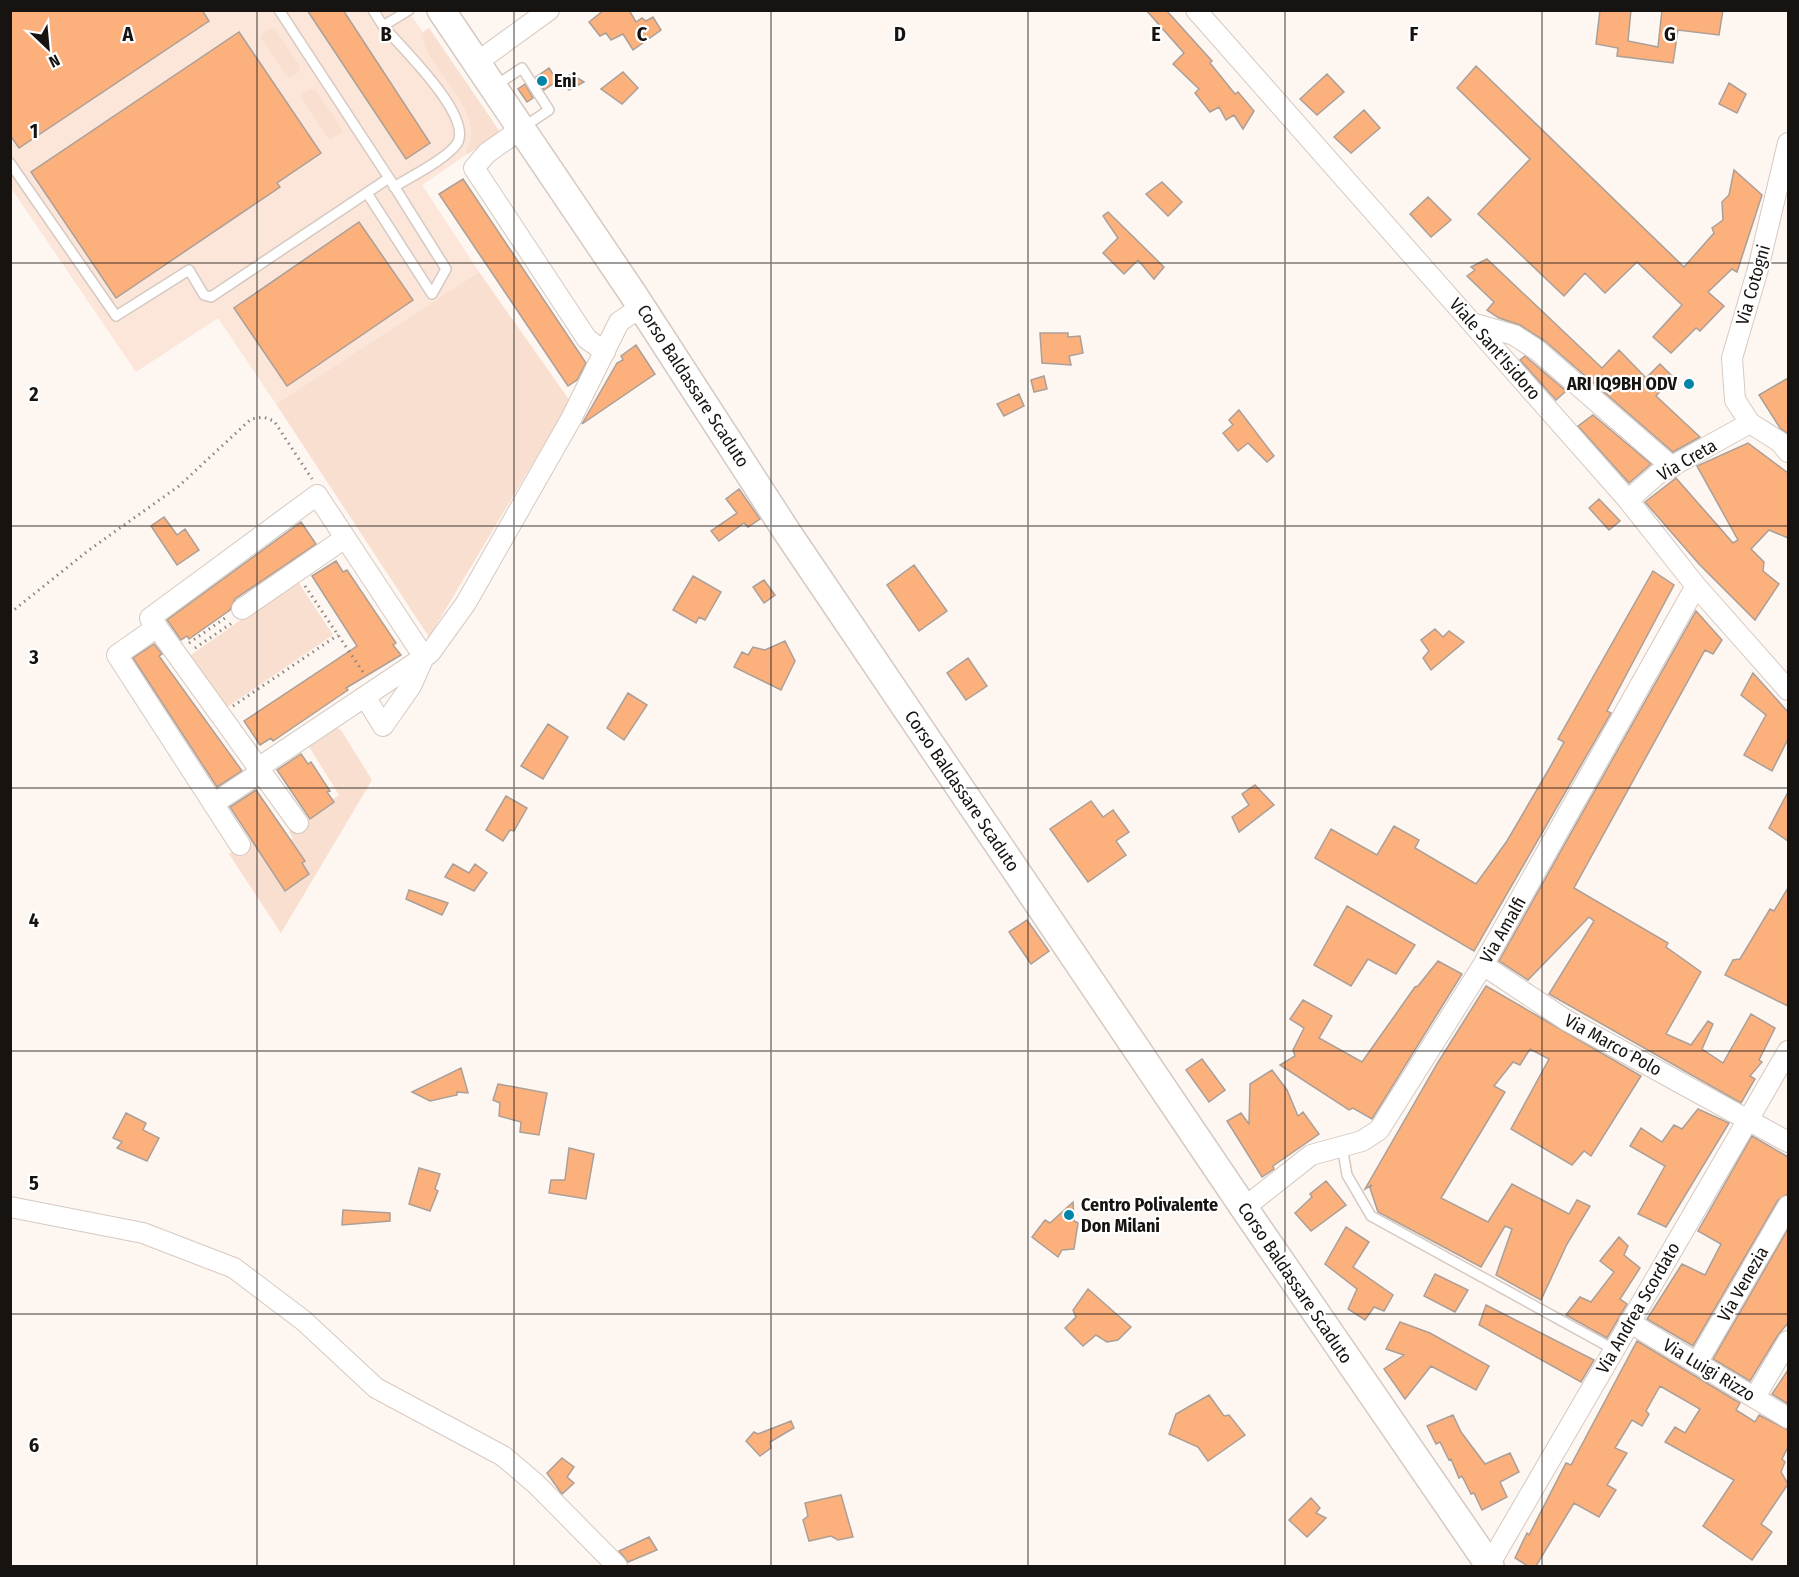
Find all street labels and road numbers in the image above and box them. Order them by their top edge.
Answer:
street label: Via Cotogni [1731,242,1775,328]
street label: Viale Sant'Isidoro [1445,294,1545,404]
street label: Corso Baldassare Scaduto [632,301,754,471]
street label: Via Creta [1653,434,1721,486]
street label: Corso Baldassare Scaduto [900,706,1024,876]
street label: Via Amalfi [1475,893,1531,967]
street label: Via Marco Polo [1561,1009,1665,1081]
street label: Corso Baldassare Scaduto [1233,1198,1357,1368]
street label: Via Andrea Scordato [1591,1238,1685,1378]
street label: Via Venezia [1713,1242,1773,1325]
street label: Via Luigi Rizzo [1659,1334,1759,1406]

